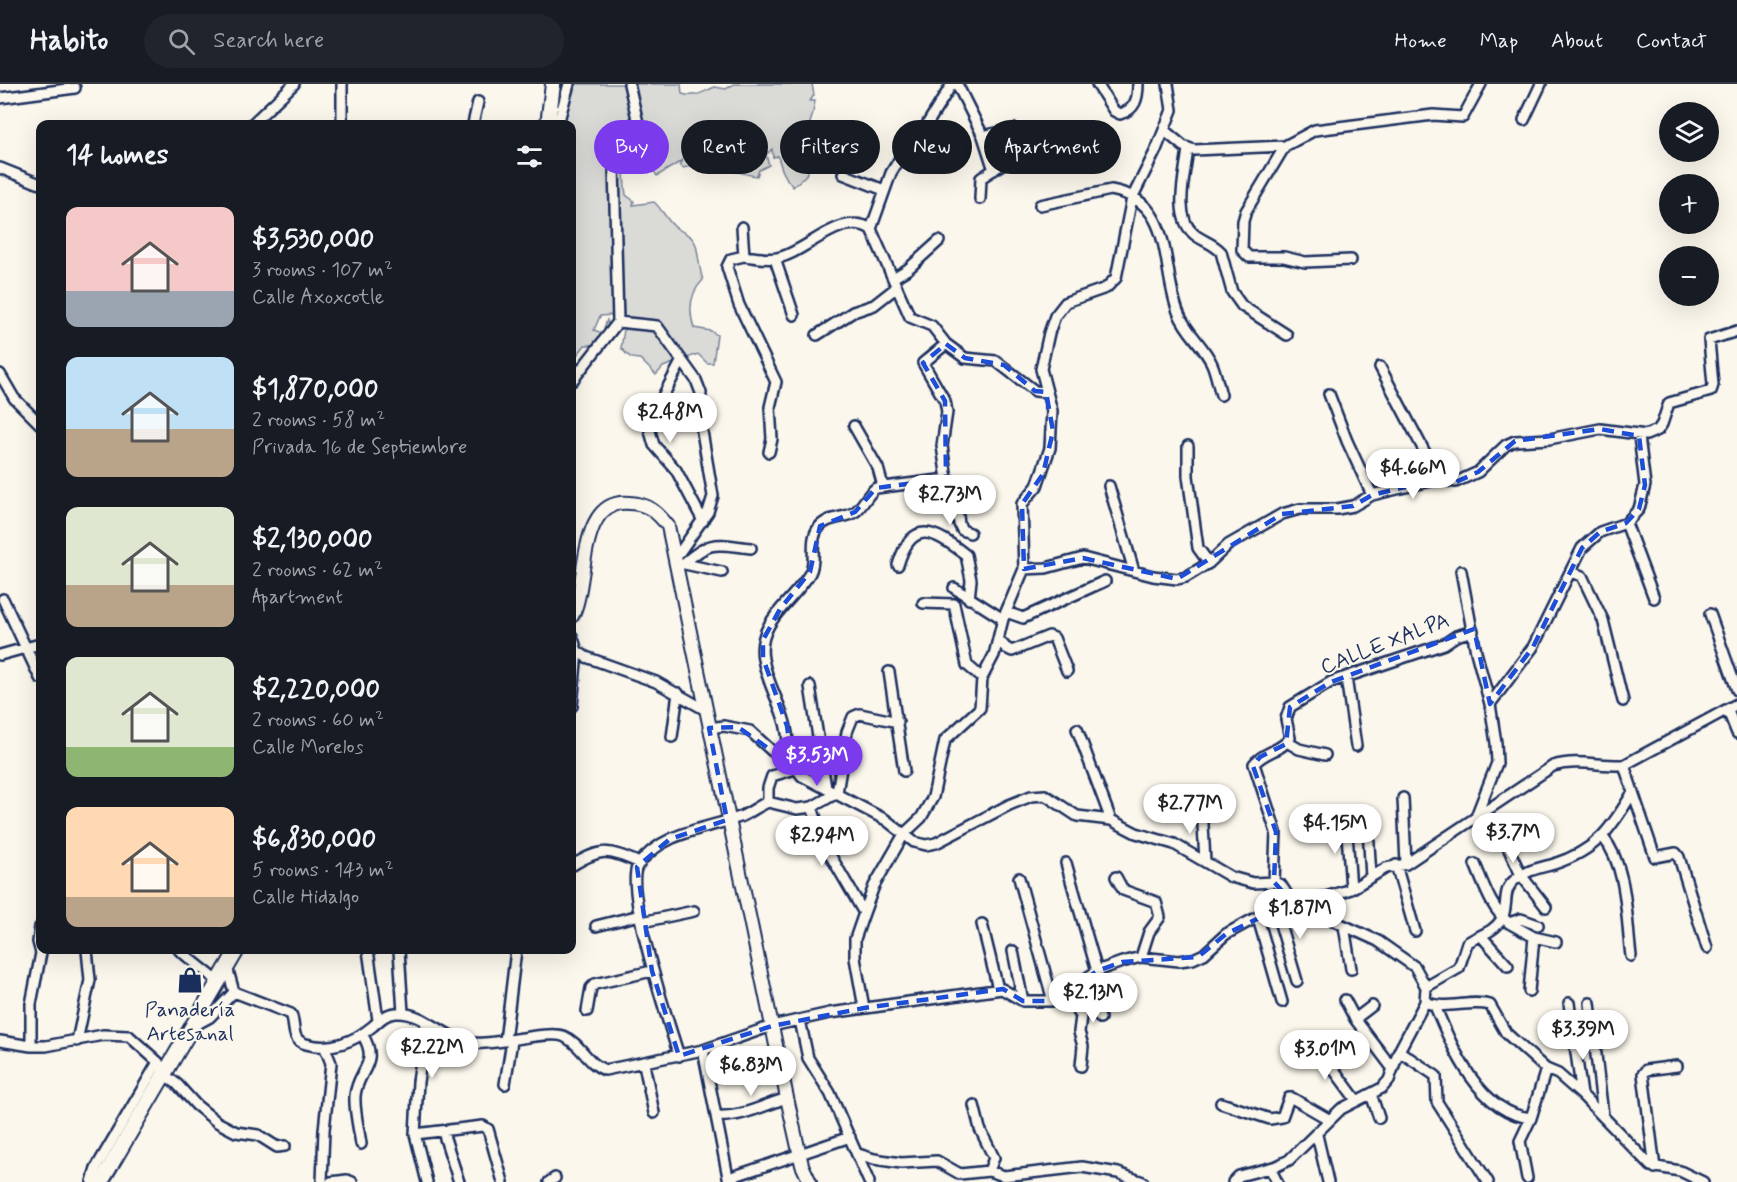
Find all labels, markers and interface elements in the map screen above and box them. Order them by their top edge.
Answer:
search box [144,14,564,68]
text: Habito [30,23,108,60]
icon: search [165,25,198,58]
text: Search here [213,27,324,55]
text: Home [1395,27,1447,55]
text: Map [1480,27,1518,55]
text: About [1551,27,1603,55]
text: Contact [1636,27,1707,55]
map controls [1659,102,1719,306]
button: layers [1659,102,1719,162]
chip: Buy [594,120,669,174]
chip: Rent [681,120,768,174]
chip: Filters [780,120,880,174]
chip: New [892,120,972,174]
chip: Apartment [984,120,1121,174]
text: 14 homes [66,139,168,173]
icon: filters [513,140,546,173]
button: + [1659,174,1719,234]
text: $3,530,000 [252,223,374,257]
icon: home [114,231,186,303]
button: − [1659,246,1719,306]
text: 3 rooms · 107 m² [252,257,393,284]
text: Calle Axoxcotle [252,284,384,311]
text: $1,870,000 [252,373,379,407]
icon: home [114,381,186,453]
pin: $2.48M [621,393,719,444]
text: $2.48M [637,399,703,426]
text: 2 rooms · 58 m² [252,407,385,434]
text: Privada 16 de Septiembre [252,434,467,461]
pin: $4.66M [1364,449,1462,500]
text: $4.66M [1380,455,1446,482]
pin: $2.73M [901,475,999,526]
text: $2.73M [918,481,982,508]
text: $2,130,000 [252,523,373,557]
icon: home [114,531,186,603]
text: 2 rooms · 62 m² [252,557,383,584]
text: Apartment [252,584,343,611]
street label: CALLE XALPA [1317,607,1453,681]
text: $2,220,000 [252,673,380,707]
icon: home [114,681,186,753]
text: 2 rooms · 60 m² [252,707,384,734]
text: Calle Morelos [252,734,363,761]
pin: $3.53M [768,736,866,787]
text: $3.53M [786,742,848,769]
pin: $2.77M [1141,784,1239,835]
text: $2.77M [1157,790,1223,817]
pin: $4.15M [1286,804,1384,855]
text: $4.15M [1303,810,1367,837]
pin: $3.7M [1471,813,1555,864]
pin: $2.94M [773,816,871,867]
text: $3.7M [1486,819,1540,846]
text: $2.94M [789,822,855,849]
text: $6,830,000 [252,823,376,857]
icon: home [114,831,186,903]
text: 5 rooms · 143 m² [252,857,394,884]
text: Calle Hidalgo [252,884,359,911]
pin: $1.87M [1251,889,1349,940]
text: $1.87M [1268,895,1332,922]
shop icon: Panadería Artesanal [175,965,205,995]
pin: $2.13M [1044,973,1142,1024]
text: $2.13M [1063,979,1123,1006]
place label: Panadería Artesanal [145,996,235,1048]
pin: $3.39M [1534,1010,1632,1061]
text: $3.39M [1551,1016,1615,1043]
pin: $2.22M [383,1028,481,1079]
pin: $3.01M [1276,1030,1374,1081]
text: $2.22M [400,1034,464,1061]
text: $3.01M [1294,1036,1356,1063]
pin: $6.83M [702,1046,800,1097]
text: $6.83M [719,1052,783,1079]

